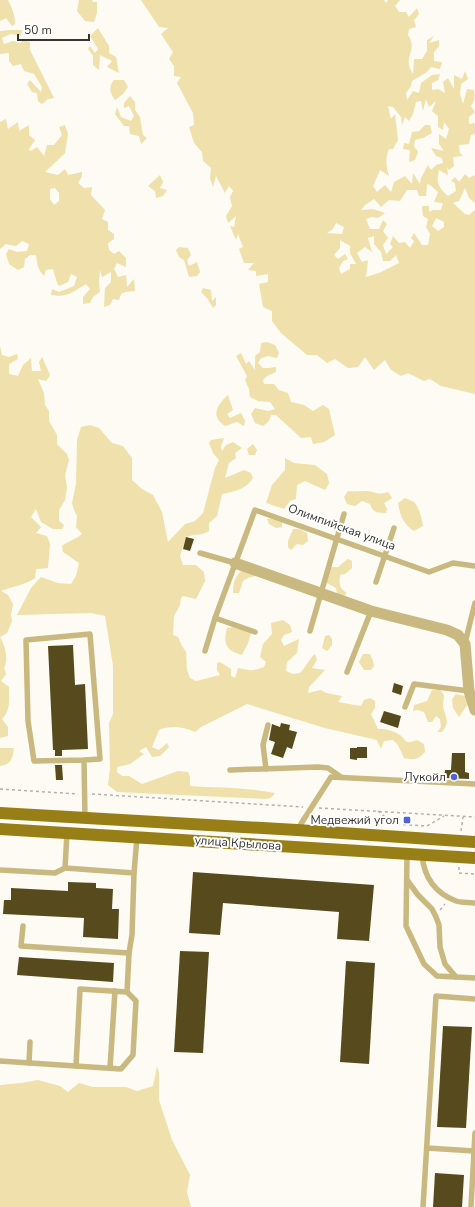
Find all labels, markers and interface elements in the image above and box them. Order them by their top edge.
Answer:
scale bar [18,16,89,42]
text: 50 m [24,22,52,38]
street label: Олимпийская улица [286,500,398,554]
place label: Лукойл [404,769,446,785]
marker: Лукойл [449,772,459,782]
place label: Медвежий угол [310,812,399,828]
marker: Медвежий угол [402,815,412,825]
street label: улица Крылова [194,832,282,854]

